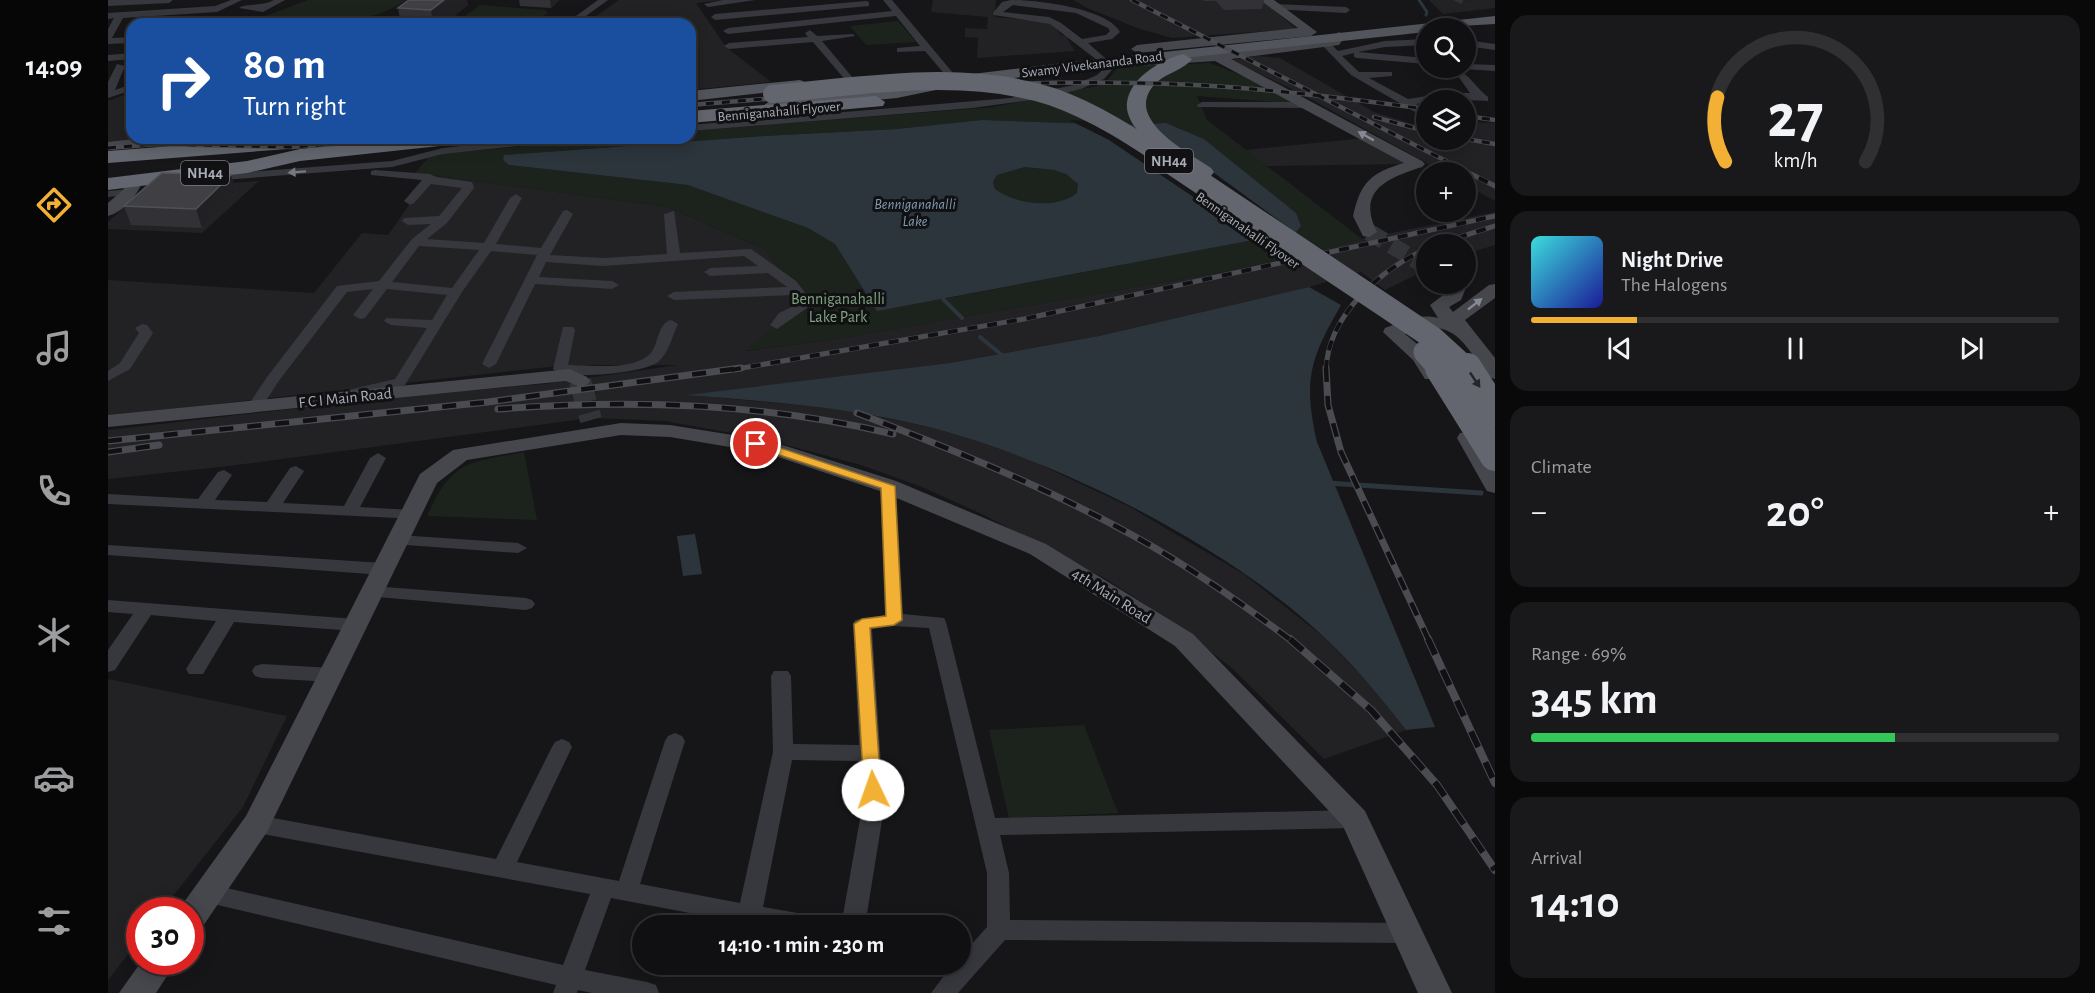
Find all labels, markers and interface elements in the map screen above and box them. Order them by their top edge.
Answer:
map controls [1416,18,1476,294]
button: search [1416,18,1476,78]
icon: right [144,42,222,120]
text: 80 m [243,44,326,86]
street label: Swamy Vivekananda Road [1021,49,1163,81]
text: 14:09 [26,53,82,80]
text: 27 [1767,86,1823,148]
button: layers [1416,90,1476,150]
text: Turn right [243,93,346,120]
street label: Benniganahalli Flyover [717,100,842,124]
one-way arrow [1357,131,1374,141]
road number: NH44 [1145,149,1193,173]
text: km/h [1773,151,1817,172]
road number: NH44 [181,161,229,185]
button: + [1416,162,1476,222]
one-way arrow [288,168,307,177]
icon: directions [33,184,75,226]
street label: Benniganahalli Flyover [1193,190,1302,272]
water label: Benniganahalli Lake [874,197,956,229]
button: − [1416,234,1476,294]
text: Night Drive [1621,249,1723,271]
text: The Halogens [1621,275,1727,295]
park label: Benniganahalli Lake Park [791,291,885,325]
one-way arrow [1467,298,1483,311]
icon: music [33,327,75,369]
icon: previous [1603,332,1636,365]
icon: pause [1779,332,1812,365]
icon: next [1955,332,1988,365]
one-way arrow [1469,372,1480,388]
street label: F C I Main Road [298,385,393,411]
pin [730,418,781,469]
icon: arrive [739,427,772,460]
text: Climate [1531,457,1592,477]
icon: phone [33,470,75,512]
text: 20° [1766,490,1824,535]
text: − [1531,496,1547,529]
text: + [2043,496,2059,529]
street label: 4th Main Road [1069,565,1154,627]
icon: climate [33,614,75,656]
text: Range · 69% [1531,644,1626,664]
text: 345 km [1531,677,1658,722]
icon: car [33,757,75,799]
position arrow [841,758,905,822]
text: Arrival [1531,848,1582,868]
text: 14:10 [1531,881,1620,926]
speed limit sign: 30 [126,897,204,975]
icon: filters [33,900,75,942]
text: 14:10 · 1 min · 230 m [719,934,884,956]

